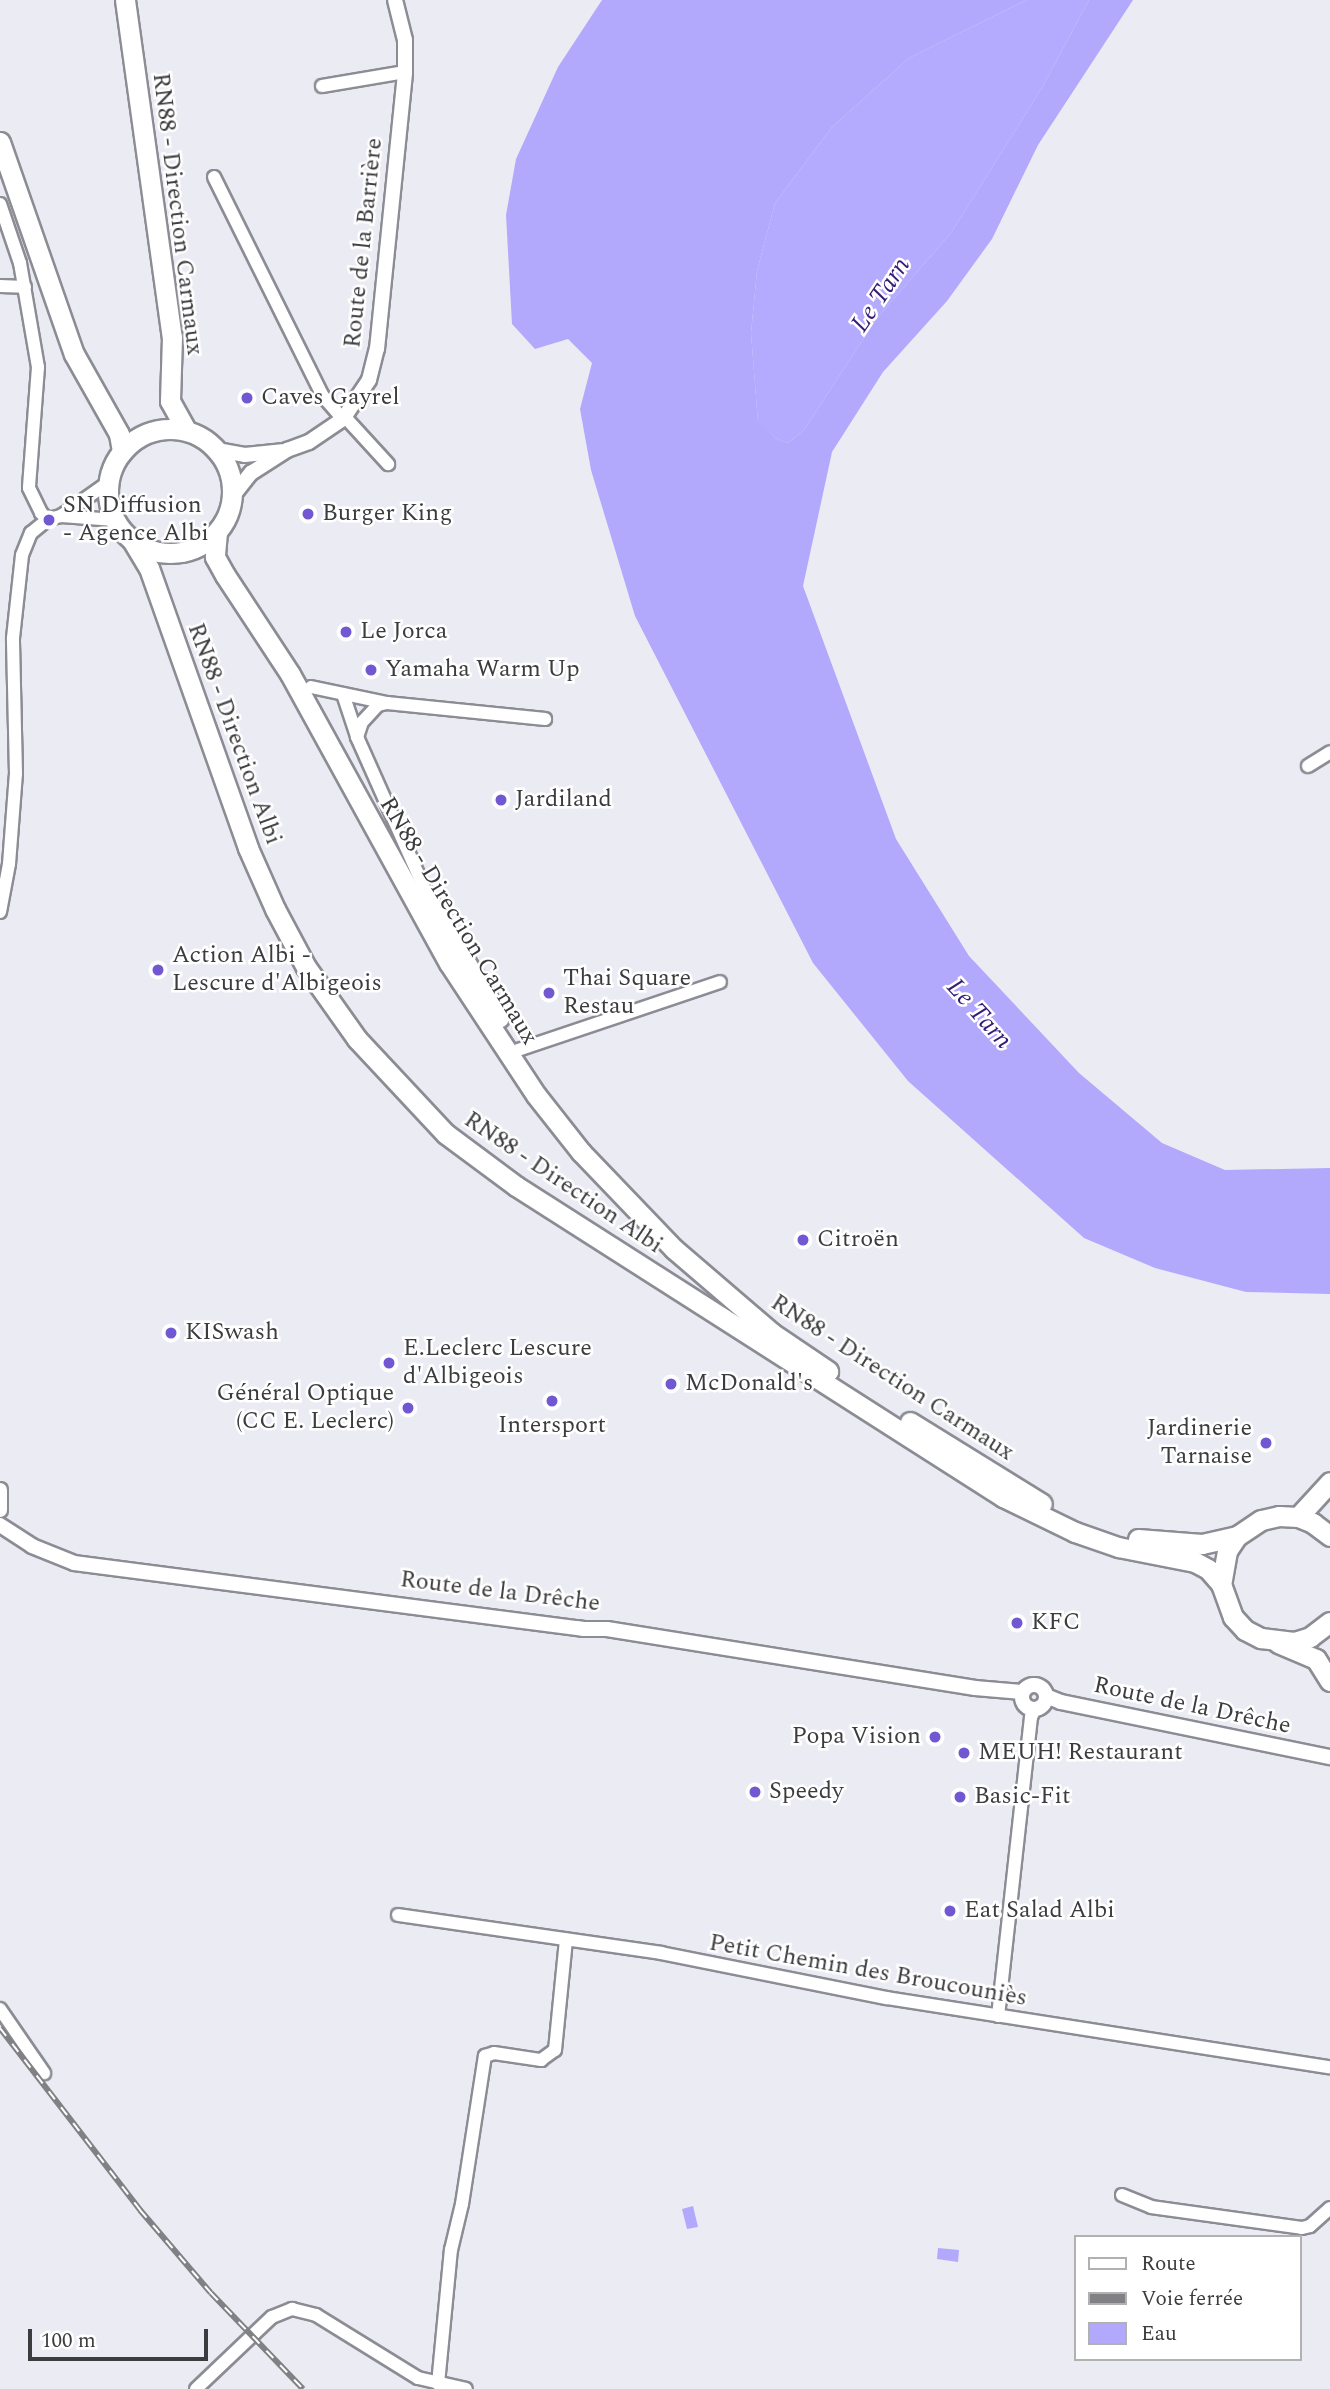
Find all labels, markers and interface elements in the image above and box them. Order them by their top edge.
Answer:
street label: RN88 - Direction Carmaux [145,71,209,357]
street label: Route de la Barrière [339,137,389,349]
water label: Le Tarn [845,252,917,338]
place label: Caves Gayrel [261,384,399,412]
marker: Caves Gayrel [239,390,255,406]
place label: SN Diffusion - Agence Albi [63,492,209,548]
place label: Burger King [322,500,452,528]
marker: Burger King [300,506,316,522]
marker: SN Diffusion - Agence Albi [41,512,57,528]
place label: Le Jorca [360,618,447,646]
street label: RN88 - Direction Albi [181,619,287,849]
marker: Le Jorca [338,624,354,640]
place label: Yamaha Warm Up [385,656,580,684]
marker: Yamaha Warm Up [363,662,379,678]
place label: Jardiland [515,786,612,814]
street label: RN88 - Direction Carmaux [373,792,543,1050]
marker: Jardiland [493,792,509,808]
place label: Action Albi - Lescure d'Albigeois [172,942,382,998]
marker: Action Albi - Lescure d'Albigeois [150,962,166,978]
place label: Thai Square Restau [563,965,691,1021]
water label: Le Tarn [939,972,1019,1056]
marker: Thai Square Restau [541,985,557,1001]
street label: RN88 - Direction Albi [458,1106,668,1260]
place label: Citroën [817,1226,899,1254]
marker: Citroën [795,1232,811,1248]
street label: RN88 - Direction Carmaux [765,1289,1019,1467]
place label: KISwash [185,1319,279,1347]
marker: KISwash [163,1325,179,1341]
place label: E.Leclerc Lescure d'Albigeois [403,1335,592,1391]
marker: E.Leclerc Lescure d'Albigeois [381,1355,397,1371]
place label: McDonald's [685,1370,813,1398]
marker: McDonald's [663,1376,679,1392]
place label: Général Optique (CC E. Leclerc) [216,1380,394,1436]
marker: Intersport [544,1393,560,1409]
marker: Général Optique (CC E. Leclerc) [400,1400,416,1416]
place label: Intersport [498,1412,606,1440]
place label: Jardinerie Tarnaise [1147,1415,1252,1471]
marker: Jardinerie Tarnaise [1258,1435,1274,1451]
street label: Route de la Drêche [398,1565,602,1619]
place label: KFC [1031,1609,1080,1637]
marker: KFC [1009,1615,1025,1631]
street label: Route de la Drêche [1091,1671,1293,1741]
place label: Popa Vision [792,1723,921,1751]
marker: Popa Vision [927,1729,943,1745]
place label: MEUH! Restaurant [978,1739,1183,1767]
marker: MEUH! Restaurant [956,1745,972,1761]
place label: Speedy [769,1778,844,1806]
place label: Basic-Fit [974,1783,1070,1811]
marker: Speedy [747,1784,763,1800]
marker: Basic-Fit [952,1789,968,1805]
place label: Eat Salad Albi [964,1897,1115,1925]
marker: Eat Salad Albi [942,1903,958,1919]
street label: Petit Chemin des Broucouniès [707,1929,1029,2013]
legend [1074,2235,1302,2361]
text: Route [1141,2248,1196,2280]
text: Voie ferrée [1141,2283,1243,2315]
scale bar [32,2316,212,2360]
text: Eau [1141,2318,1177,2350]
text: 100 m [41,2325,96,2357]

